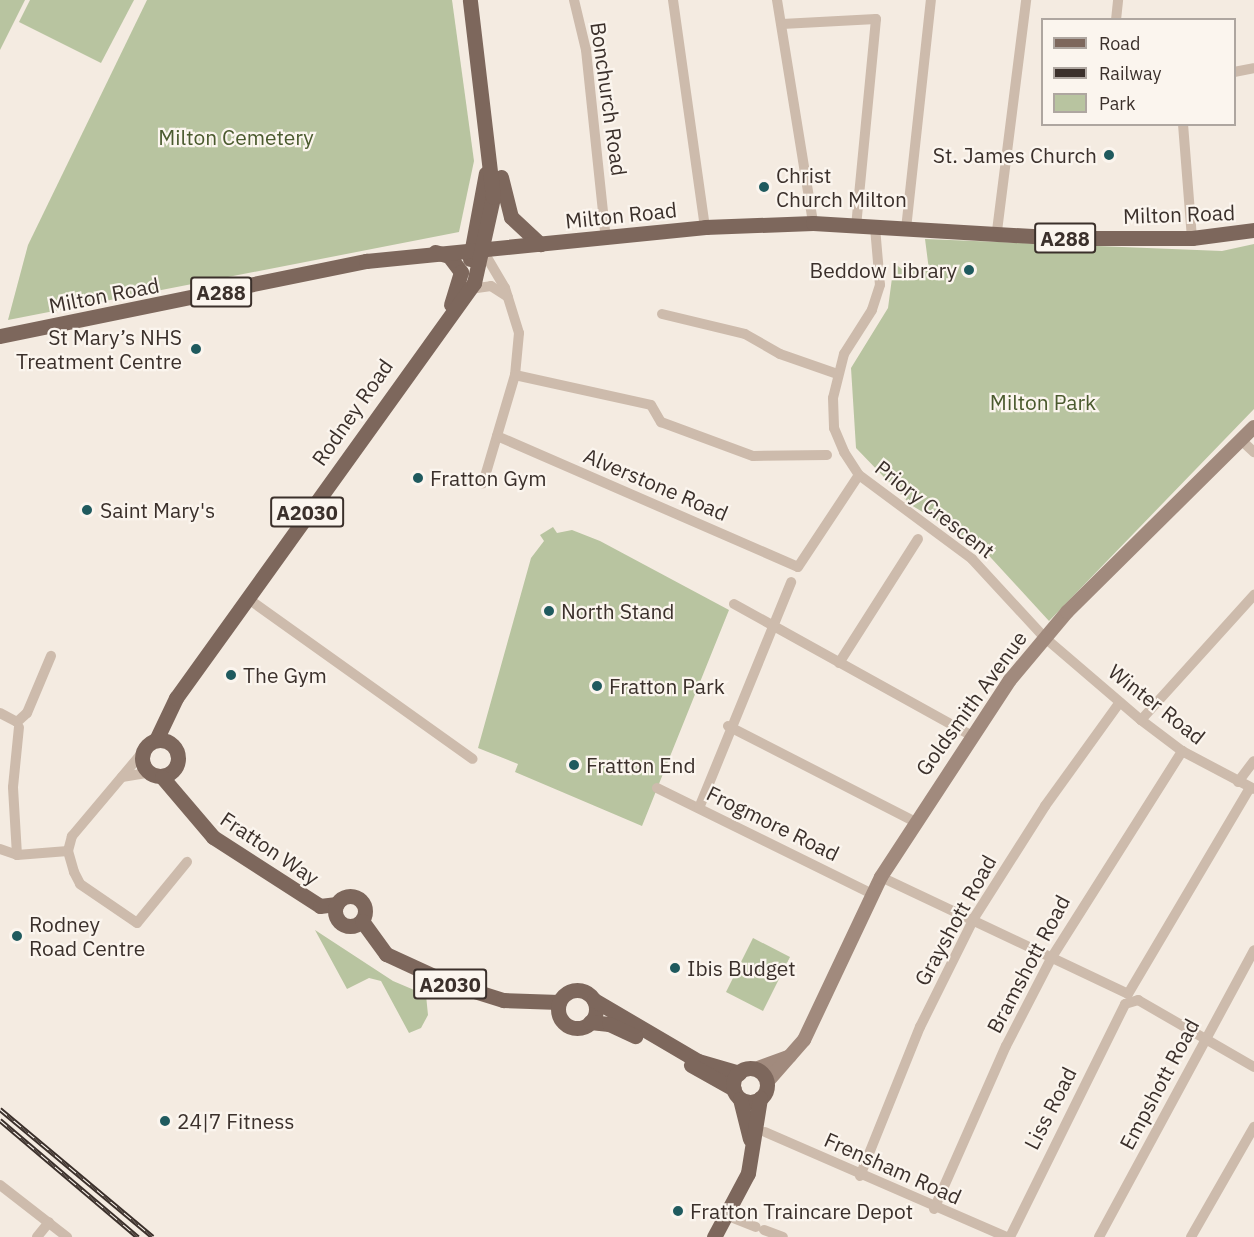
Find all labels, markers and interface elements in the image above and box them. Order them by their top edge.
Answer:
legend [1041,18,1236,126]
street label: Bonchurch Road [586,20,632,178]
text: Road [1099,32,1140,55]
text: Railway [1099,62,1161,85]
text: Park [1099,92,1135,115]
park label: Milton Cemetery [158,124,314,150]
place label: St. James Church [933,142,1097,168]
marker: St. James Church [1102,148,1116,162]
place label: Christ Church Milton [776,162,907,212]
marker: Christ Church Milton [757,180,771,194]
street label: Milton Road [564,197,678,233]
street label: Milton Road [1123,199,1235,229]
road number: A288 [1034,221,1096,255]
place label: Beddow Library [809,257,957,283]
marker: Beddow Library [962,263,976,277]
street label: Milton Road [47,272,161,318]
road number: A288 [190,275,252,309]
place label: St Mary’s NHS Treatment Centre [16,324,182,374]
marker: St Mary’s NHS Treatment Centre [187,340,205,358]
street label: Rodney Road [306,354,398,470]
park label: Milton Park [990,389,1096,415]
street label: Alverstone Road [580,442,732,526]
street label: Priory Crescent [870,455,1000,563]
place label: Fratton Gym [430,465,547,491]
marker: Fratton Gym [411,471,425,485]
road number: A2030 [270,495,344,529]
place label: Saint Mary's [100,497,215,523]
marker: Saint Mary's [78,501,96,519]
place label: North Stand [561,598,675,624]
marker: North Stand [542,604,556,618]
street label: Goldsmith Avenue [910,626,1032,780]
street label: Winter Road [1104,658,1210,750]
place label: The Gym [243,662,327,688]
marker: The Gym [224,668,238,682]
place label: Fratton Park [609,673,725,699]
marker: Fratton Park [590,679,604,693]
place label: Fratton End [586,752,696,778]
marker: Fratton End [567,758,581,772]
street label: Frogmore Road [703,780,843,866]
street label: Fratton Way [216,806,324,890]
street label: Grayshott Road [909,850,1001,990]
street label: Bramshott Road [981,891,1075,1037]
place label: Rodney Road Centre [29,911,145,961]
marker: Rodney Road Centre [10,929,24,943]
place label: Ibis Budget [687,955,796,981]
marker: Ibis Budget [668,961,682,975]
road number: A2030 [412,967,488,1001]
street label: Empshott Road [1114,1014,1204,1154]
street label: Liss Road [1018,1062,1082,1154]
place label: 24|7 Fitness [177,1108,294,1134]
marker: 24|7 Fitness [158,1114,172,1128]
street label: Frensham Road [821,1127,965,1209]
place label: Fratton Traincare Depot [690,1198,913,1224]
marker: Fratton Traincare Depot [671,1204,685,1218]

